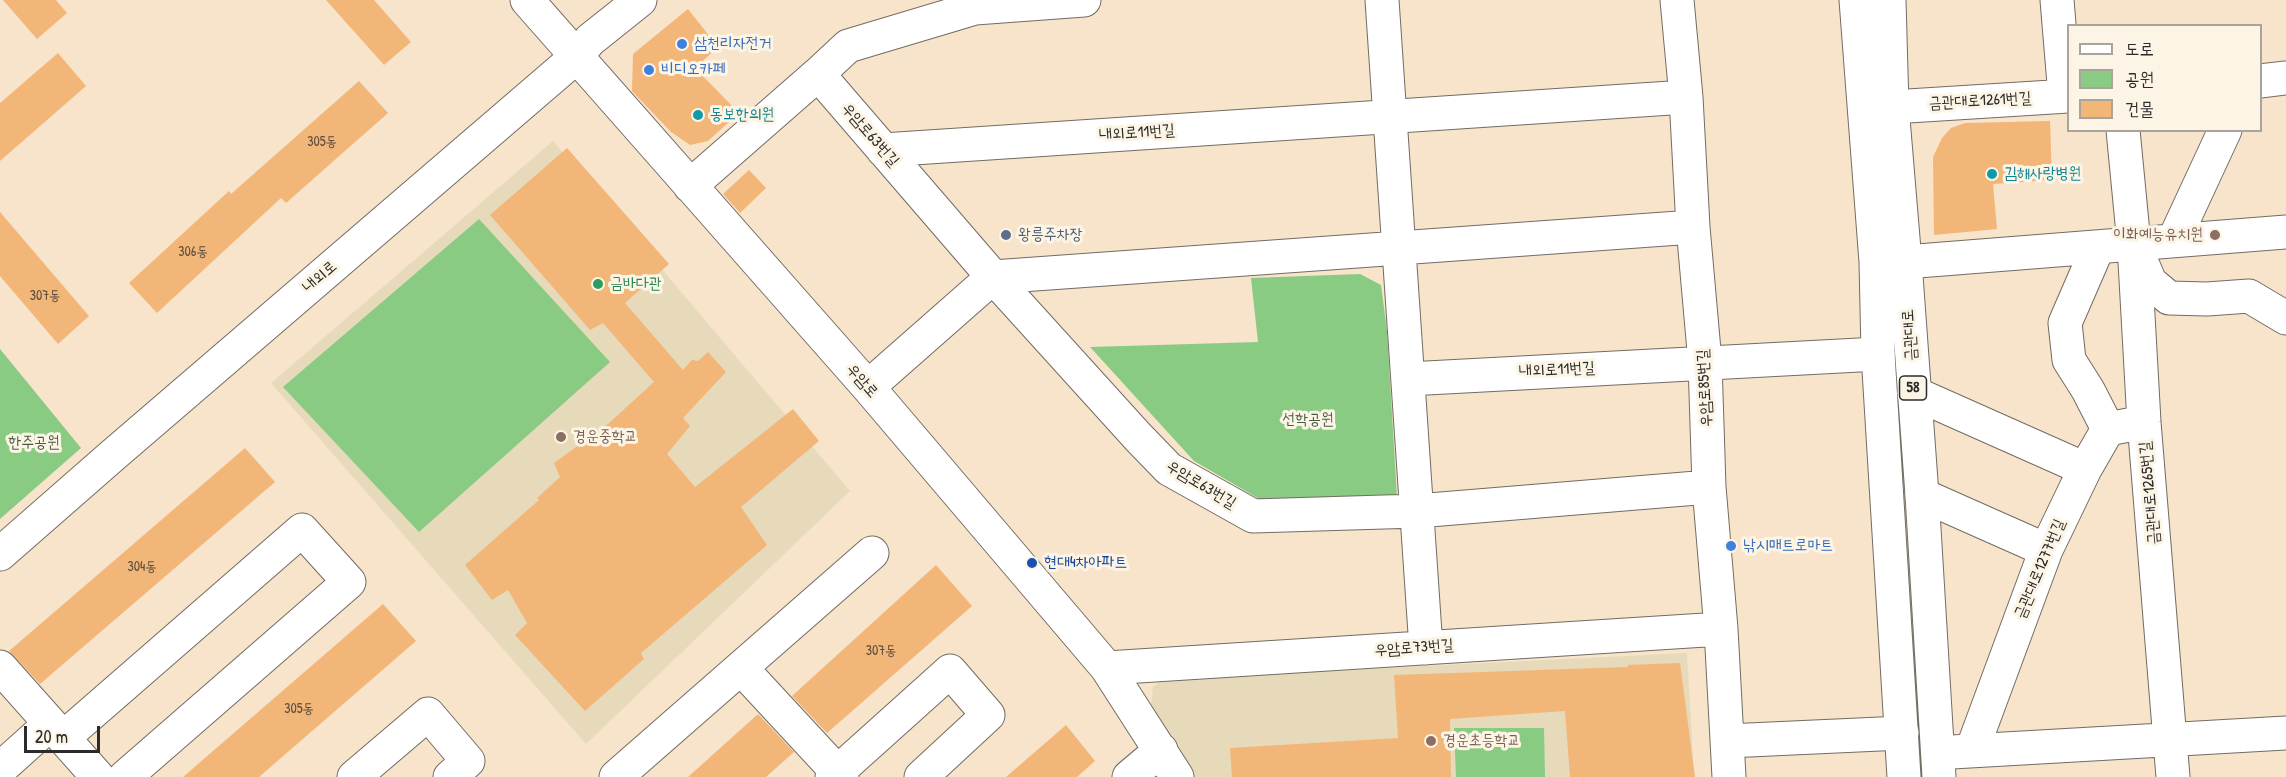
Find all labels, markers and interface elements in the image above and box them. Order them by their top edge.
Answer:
legend [2067,24,2262,132]
place label: 삼천리자전거 [694,34,771,54]
text: 도로 [2125,36,2154,61]
marker: 삼천리자전거 [675,37,689,51]
place label: 비디오카페 [661,60,725,80]
marker: 비디오카페 [642,63,656,77]
text: 공원 [2125,66,2154,91]
street label: 금관대로1261번길 [1928,89,2032,113]
text: 건물 [2125,96,2154,121]
street label: 우암로63번길 [837,99,903,171]
place label: 동보한의원 [710,105,774,125]
marker: 동보한의원 [691,108,705,122]
street label: 내외로11번길 [1098,121,1176,145]
house number: 305동 [307,134,337,150]
place label: 김해사랑병원 [2004,164,2081,184]
marker: 김해사랑병원 [1985,167,1999,181]
place label: 왕릉주차장 [1018,225,1082,245]
place label: 이화예능유치원 [2113,225,2203,245]
marker: 왕릉주차장 [999,228,1013,242]
marker: 이화예능유치원 [2208,228,2222,242]
house number: 306동 [178,244,208,260]
street label: 내외로 [299,257,341,297]
place label: 금바다관 [610,274,662,294]
marker: 금바다관 [591,277,605,291]
house number: 307동 [30,288,60,304]
street label: 금관대로 [1899,309,1921,361]
street label: 우암로85번길 [1693,349,1717,427]
street label: 내외로11번길 [1519,358,1595,382]
street label: 우암로 [842,360,882,402]
road number: 58 [1900,376,1926,400]
park label: 선학공원 [1282,410,1334,430]
place label: 경운중학교 [573,427,637,447]
marker: 경운중학교 [554,430,568,444]
park label: 한주공원 [8,433,60,453]
street label: 금관대로1265번길 [2136,441,2164,545]
street label: 우암로63번길 [1163,457,1239,513]
street label: 금관대로1277번길 [2010,516,2070,622]
place label: 낚시매트로마트 [1743,536,1833,556]
marker: 낚시매트로마트 [1724,539,1738,553]
place label: 현대4차아파트 [1044,553,1127,573]
marker: 현대4차아파트 [1025,556,1039,570]
house number: 304동 [127,559,157,575]
street label: 우암로73번길 [1374,636,1454,660]
house number: 307동 [866,643,896,659]
house number: 305동 [284,701,314,717]
scale bar [27,714,104,752]
text: 20 m [35,724,68,749]
place label: 경운초등학교 [1443,731,1520,751]
marker: 경운초등학교 [1424,734,1438,748]

